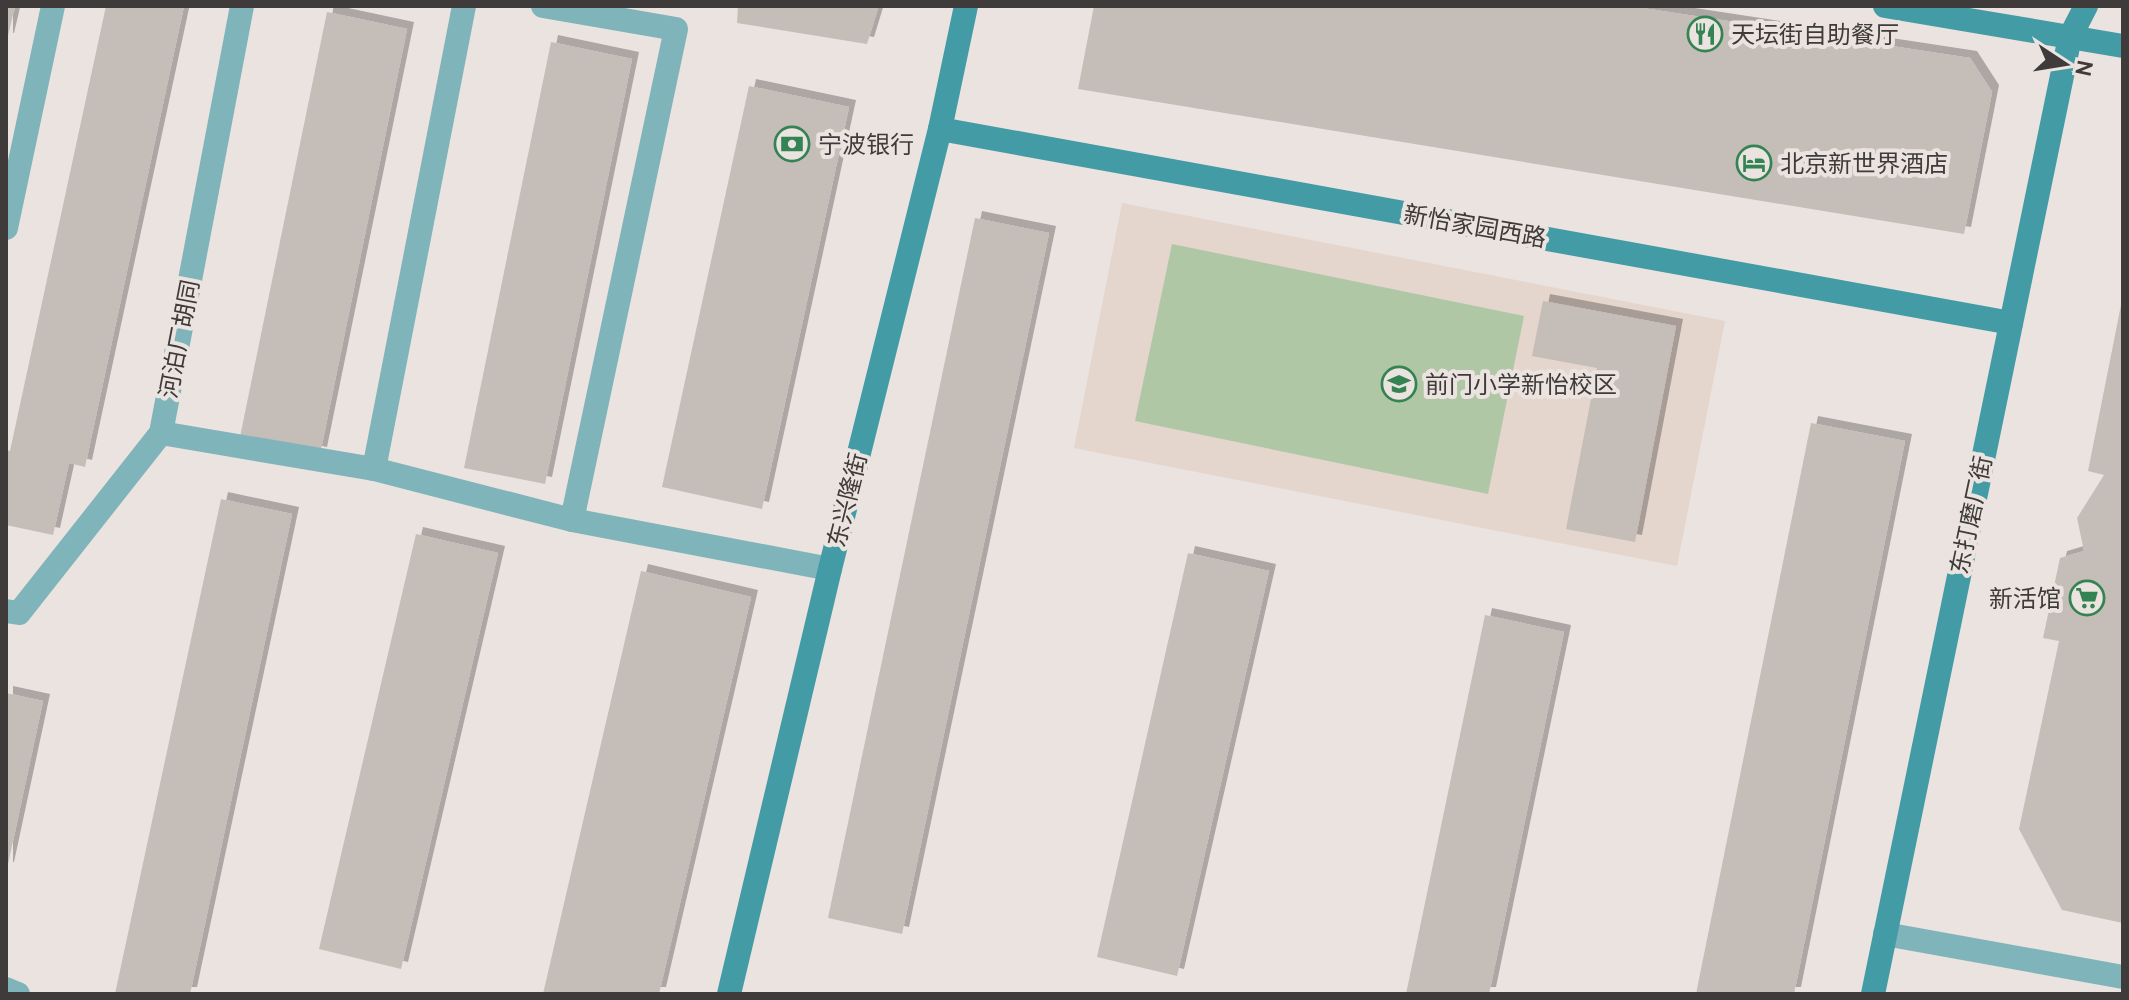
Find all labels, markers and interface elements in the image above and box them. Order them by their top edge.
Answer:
restaurant icon: 天坛街自助餐厅 [1686,15,1724,53]
place label: 天坛街自助餐厅 [1731,20,1899,49]
north arrow [2025,24,2105,104]
text: N [2069,58,2099,78]
bank icon: 宁波银行 [773,125,811,163]
place label: 宁波银行 [818,130,914,159]
hotel icon: 北京新世界酒店 [1735,144,1773,182]
place label: 北京新世界酒店 [1780,149,1948,178]
street label: 新怡家园西路 [1402,199,1548,253]
street label: 河泊厂胡同 [153,277,205,401]
school or university icon: 前门小学新怡校区 [1380,365,1418,403]
place label: 前门小学新怡校区 [1425,370,1617,399]
street label: 东兴隆街 [821,450,873,550]
street label: 东打磨厂街 [1944,453,1998,577]
supermarket icon: 新活馆 [2068,579,2106,617]
place label: 新活馆 [1989,584,2061,613]

